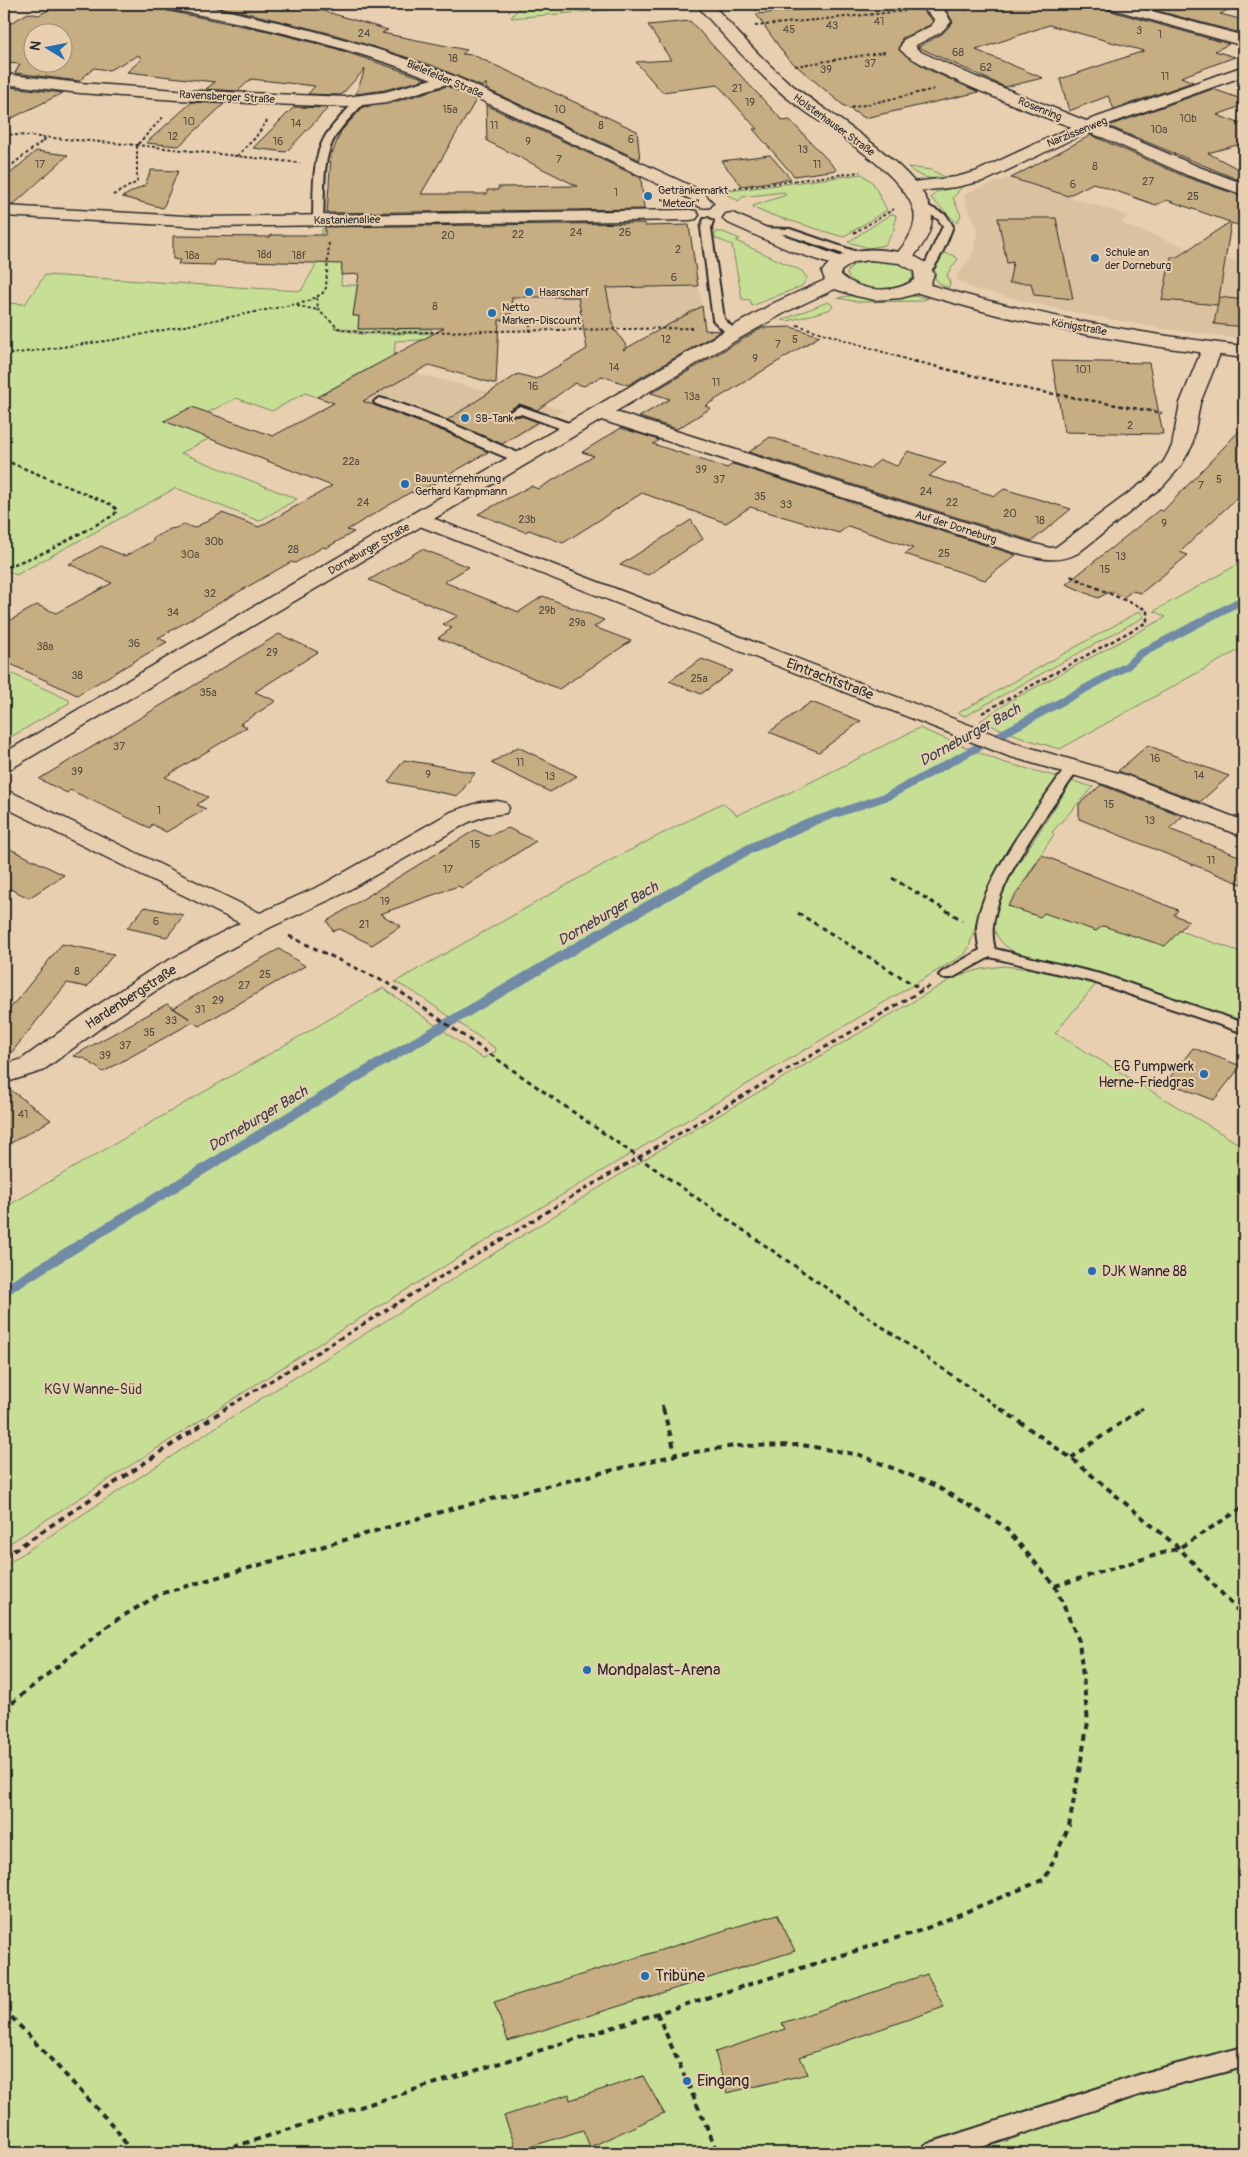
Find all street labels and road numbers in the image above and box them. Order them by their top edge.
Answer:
street label: Bielefelder Straße [405,57,486,101]
street label: Ravensberger Straße [179,88,276,106]
street label: Holsterhauser Straße [791,91,878,159]
street label: Rosenring [1016,94,1064,124]
street label: Narzissenweg [1045,114,1109,150]
street label: Kastanienallee [314,213,381,227]
street label: Königstraße [1050,316,1108,338]
street label: Auf der Dorneburg [914,508,999,546]
street label: Dorneburger Straße [326,520,413,578]
street label: Eintrachtstraße [784,655,876,703]
street label: Hardenbergstraße [82,961,180,1033]

